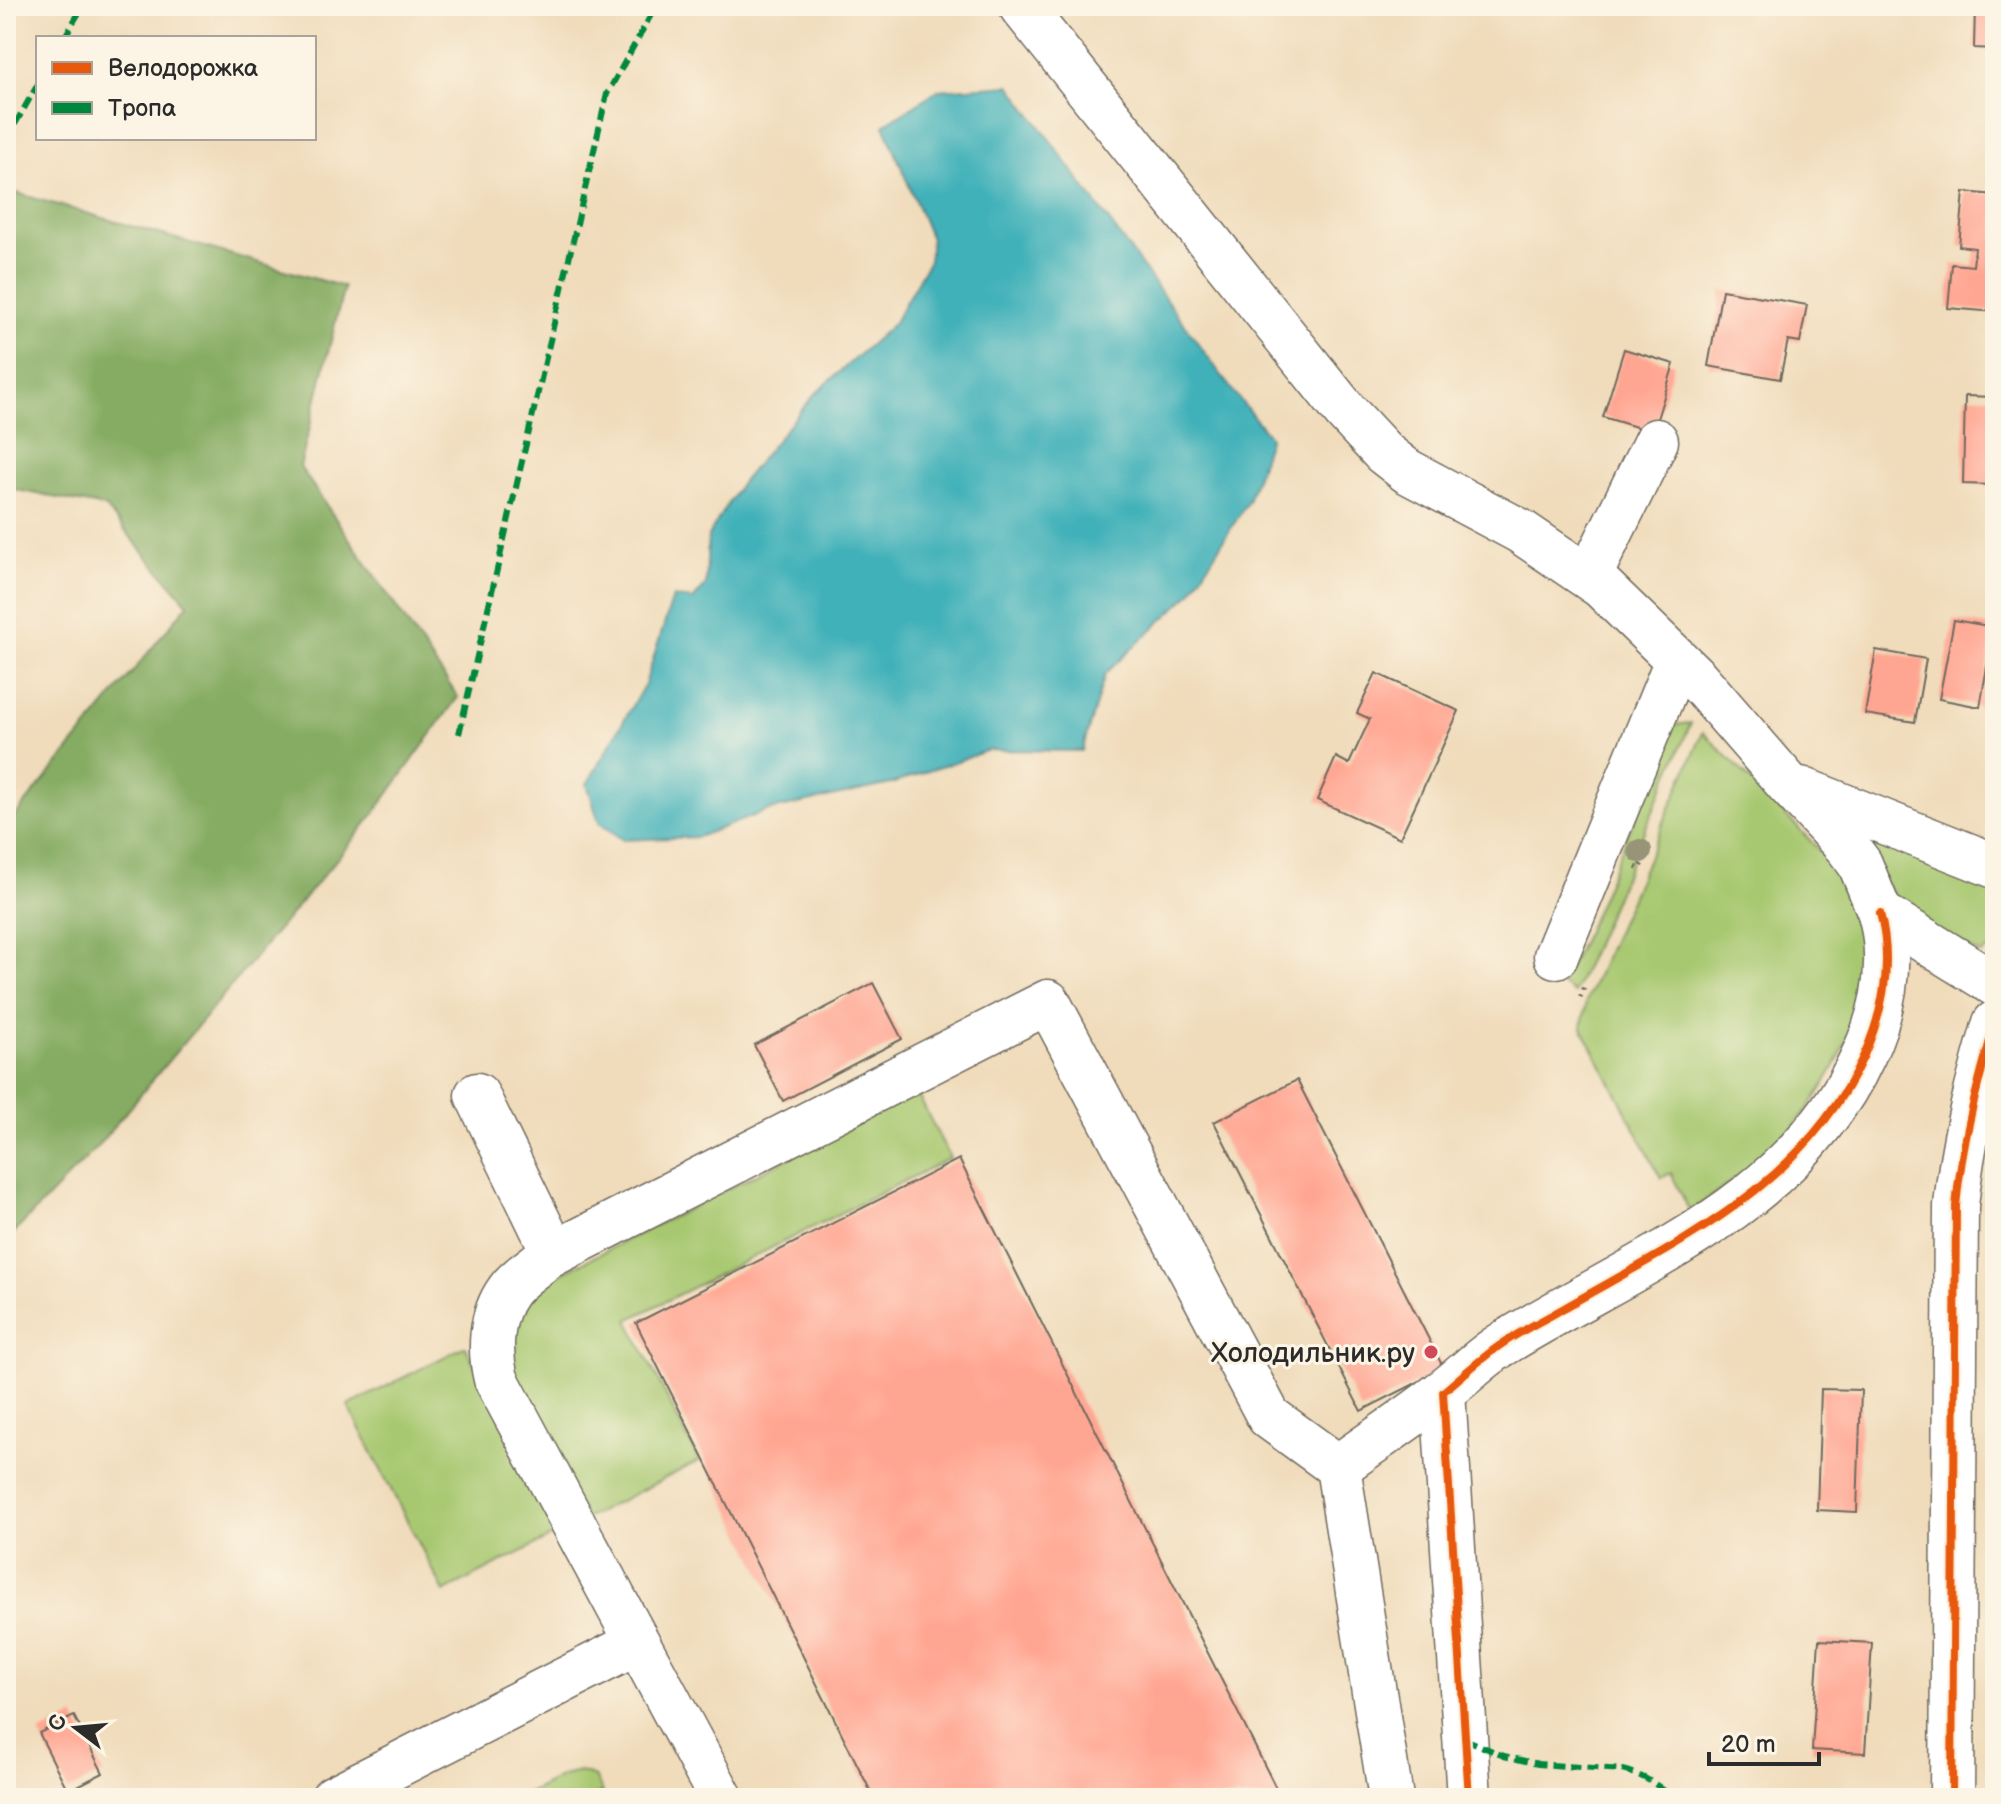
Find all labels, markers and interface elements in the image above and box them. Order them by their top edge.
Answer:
legend [36,36,316,140]
text: Велодорожка [108,54,258,83]
text: Тропа [108,94,176,123]
place label: Холодильник.ру [1211,1337,1415,1370]
marker: Холодильник.ру [1422,1343,1440,1361]
north arrow [36,1688,116,1768]
text: С [43,1712,73,1734]
scale bar [1709,1716,1819,1766]
text: 20 m [1721,1730,1776,1759]

